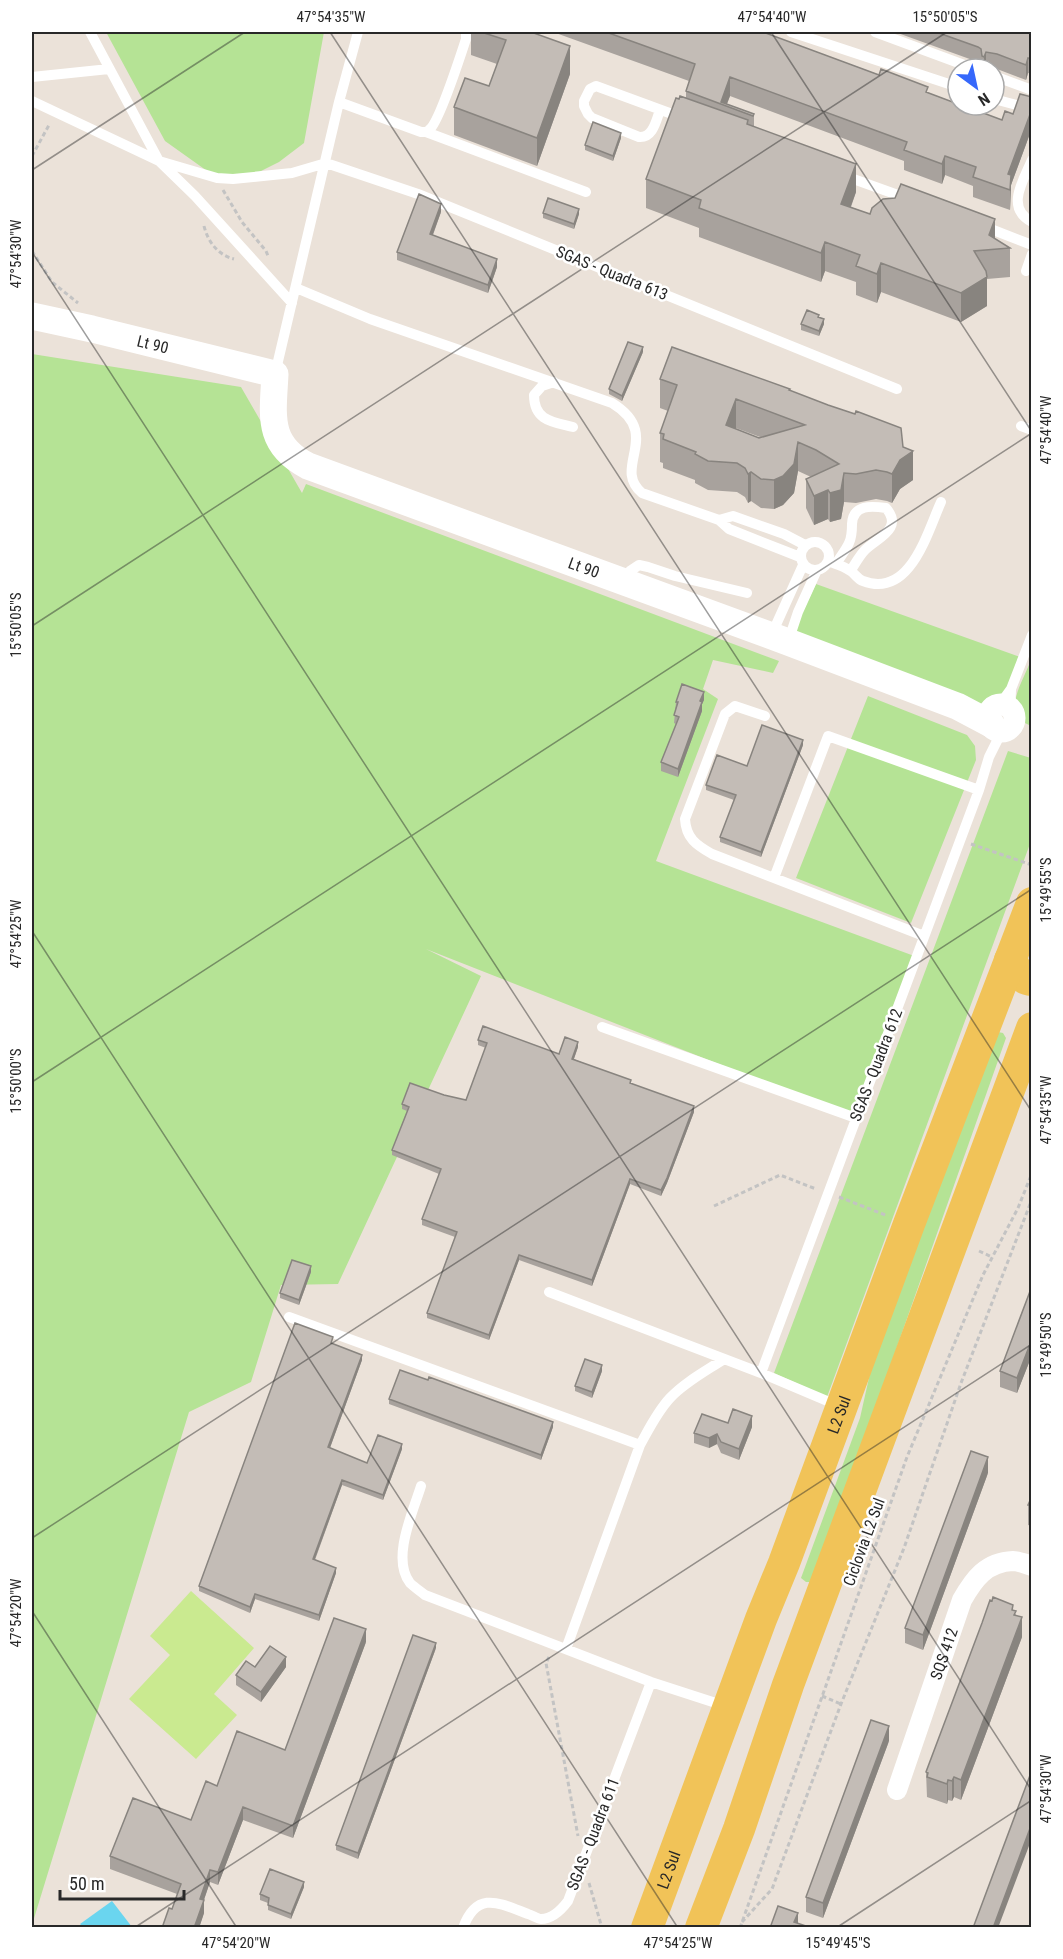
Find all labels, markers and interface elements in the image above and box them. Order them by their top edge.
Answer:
text: 47°54'35"W [297,8,366,26]
text: 47°54'40"W [738,8,807,26]
text: 15°50'05"S [912,8,978,26]
north arrow [946,57,1006,117]
text: N [975,89,993,110]
text: 47°54'30"W [7,219,25,288]
street label: SGAS - Quadra 613 [553,242,671,304]
street label: Lt 90 [135,331,171,357]
text: 47°54'40"W [1037,395,1055,464]
street label: Lt 90 [566,553,602,582]
text: 15°50'05"S [7,592,25,658]
text: 15°49'55"S [1037,857,1055,923]
text: 47°54'25"W [7,899,25,968]
street label: SGAS - Quadra 612 [846,1006,906,1124]
text: 15°50'00"S [7,1048,25,1114]
text: 47°54'35"W [1037,1075,1055,1144]
text: 15°49'50"S [1037,1312,1055,1378]
street label: L2 Sul [823,1393,854,1436]
street label: Ciclovia L2 Sul [839,1495,889,1589]
text: 47°54'20"W [7,1578,25,1647]
street label: SQS 412 [926,1625,961,1682]
text: 47°54'30"W [1037,1754,1055,1823]
street label: SGAS - Quadra 611 [563,1775,623,1893]
street label: L2 Sul [653,1848,684,1891]
scale bar [60,1863,184,1901]
text: 50 m [69,1873,104,1894]
text: 47°54'20"W [202,1934,271,1952]
text: 47°54'25"W [644,1934,713,1952]
text: 15°49'45"S [805,1934,871,1952]

